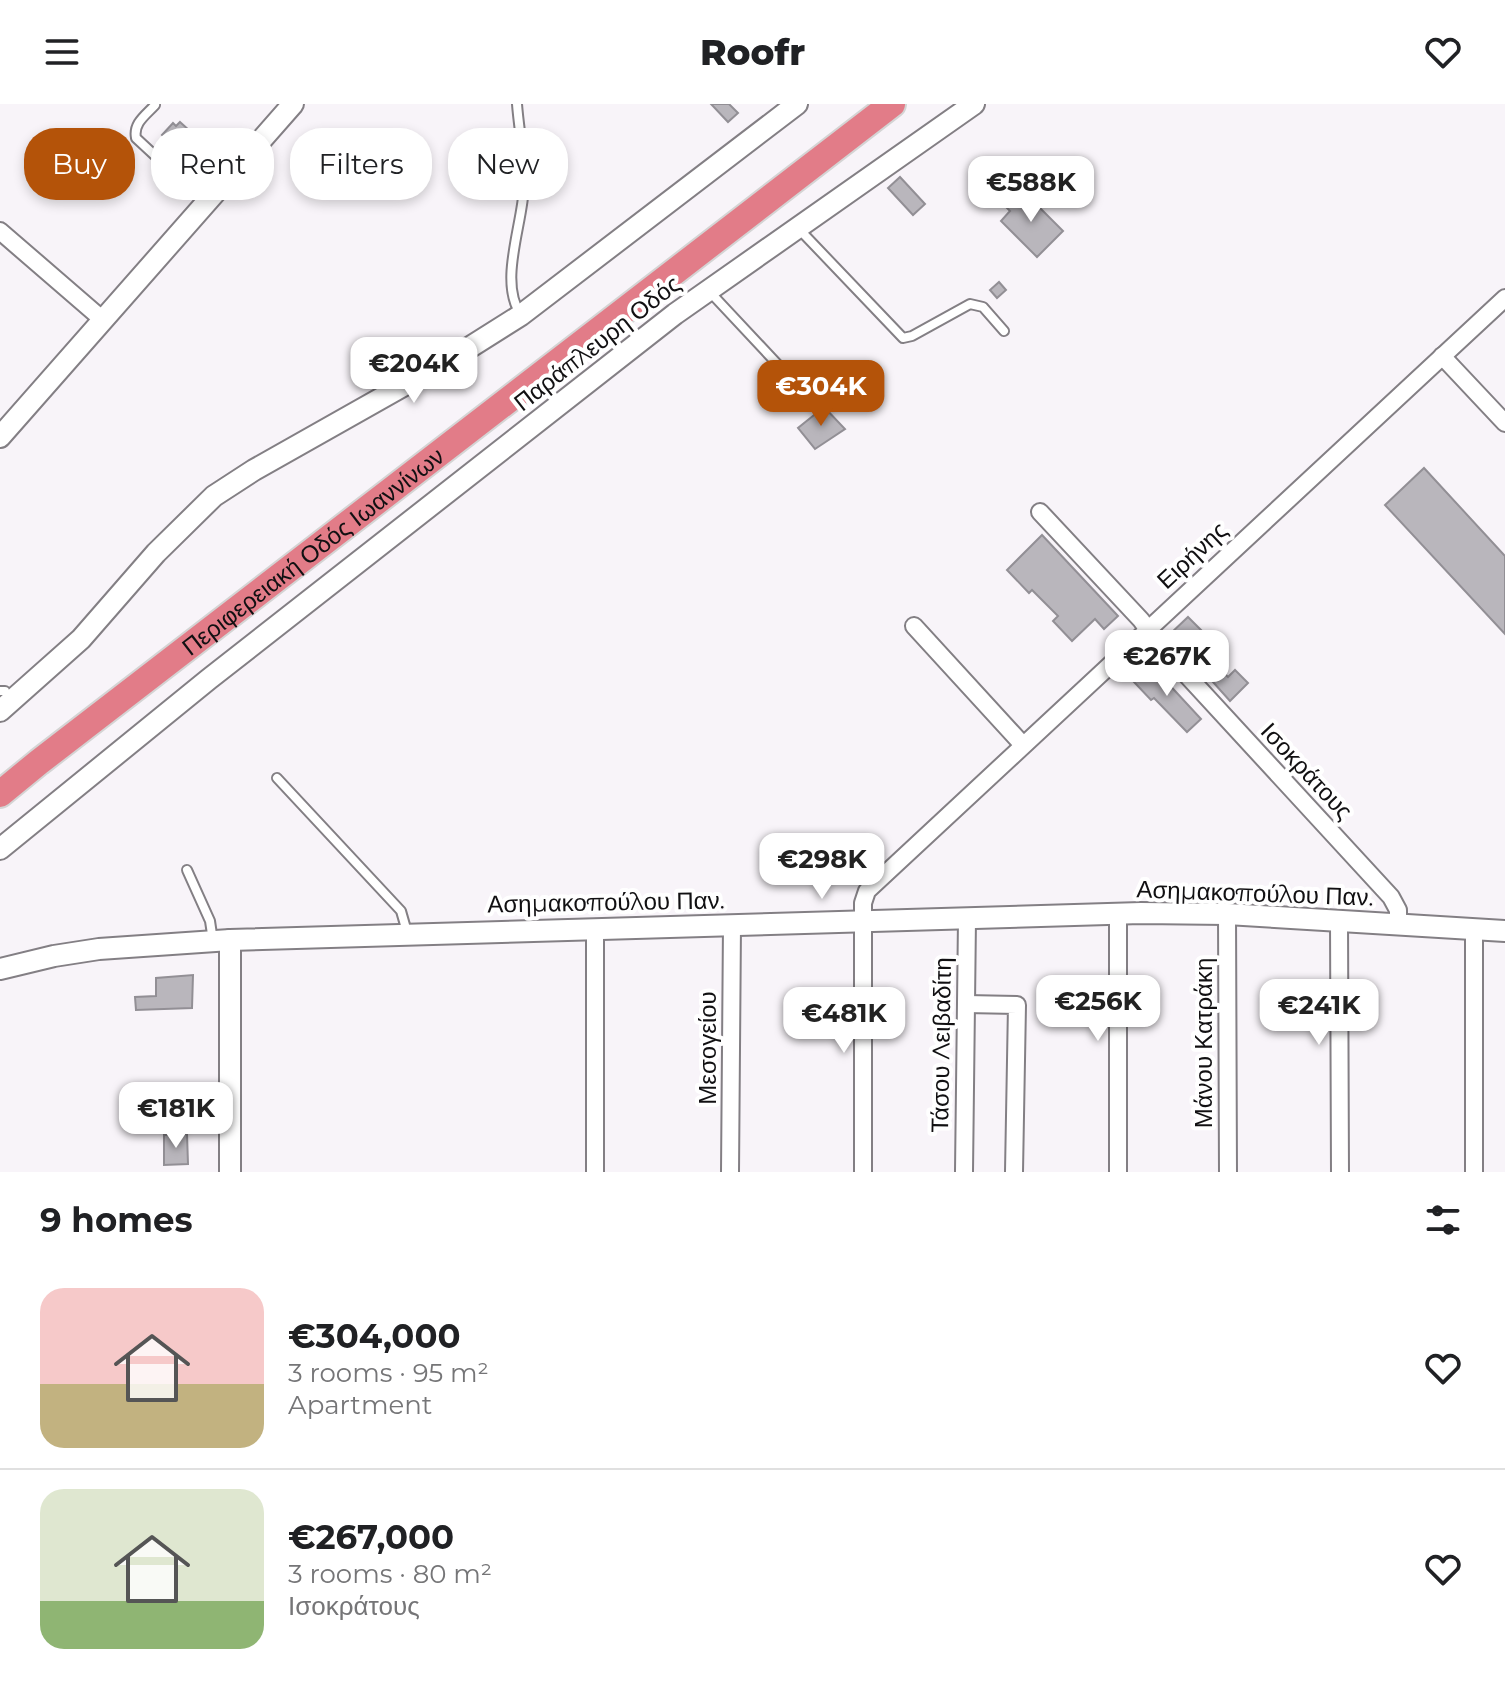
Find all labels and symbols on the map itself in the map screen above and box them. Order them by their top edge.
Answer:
pin: €588K [975,156,1087,224]
street label: Παράπλευρη Οδός [508,269,686,417]
pin: €204K [358,337,470,405]
pin: €304K [765,360,877,428]
street label: Περιφερειακή Οδός Ιωαννίνων [176,441,449,661]
street label: Ειρήνης [1151,515,1233,595]
pin: €267K [1111,630,1223,698]
street label: Ισοκράτους [1255,717,1359,825]
pin: €298K [766,833,878,901]
street label: Ασημακοπούλου Παν. [1136,874,1374,912]
street label: Ασημακοπούλου Παν. [487,885,725,919]
street label: Τάσου Λειβαδίτη [925,957,957,1133]
street label: Μάνου Κατράκη [1189,958,1218,1128]
pin: €256K [1042,975,1154,1043]
pin: €241K [1263,979,1375,1047]
pin: €481K [788,987,900,1055]
street label: Μεσογείου [693,991,722,1105]
pin: €181K [120,1082,232,1150]

